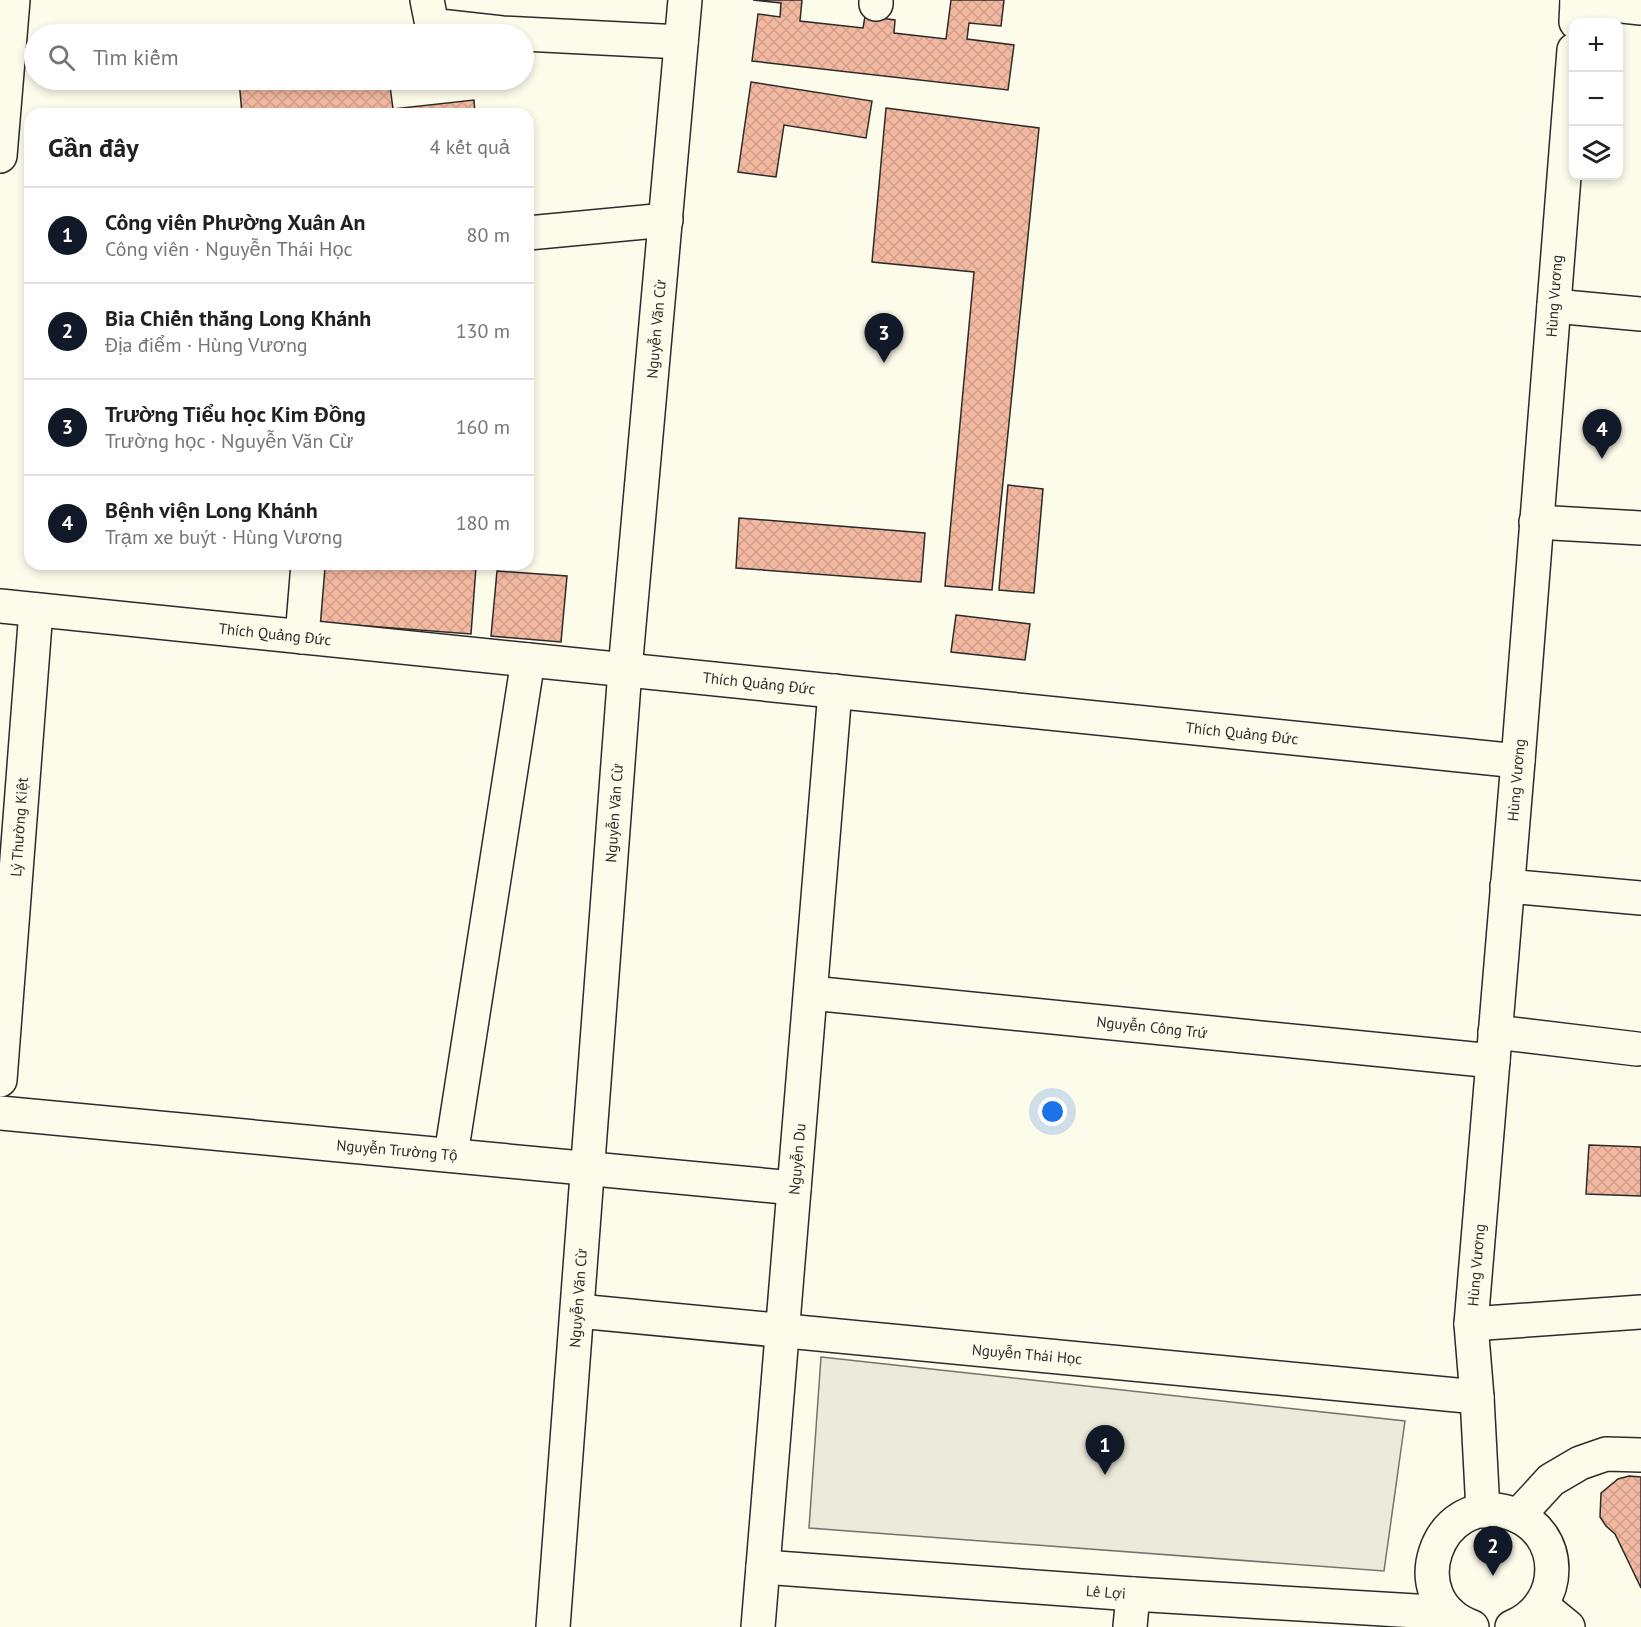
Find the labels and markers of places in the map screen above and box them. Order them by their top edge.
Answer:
pin: 3 [864,314,904,363]
pin: 4 [1582,410,1622,459]
pin: 1 [1086,1426,1124,1475]
pin: 2 [1474,1526,1512,1576]

